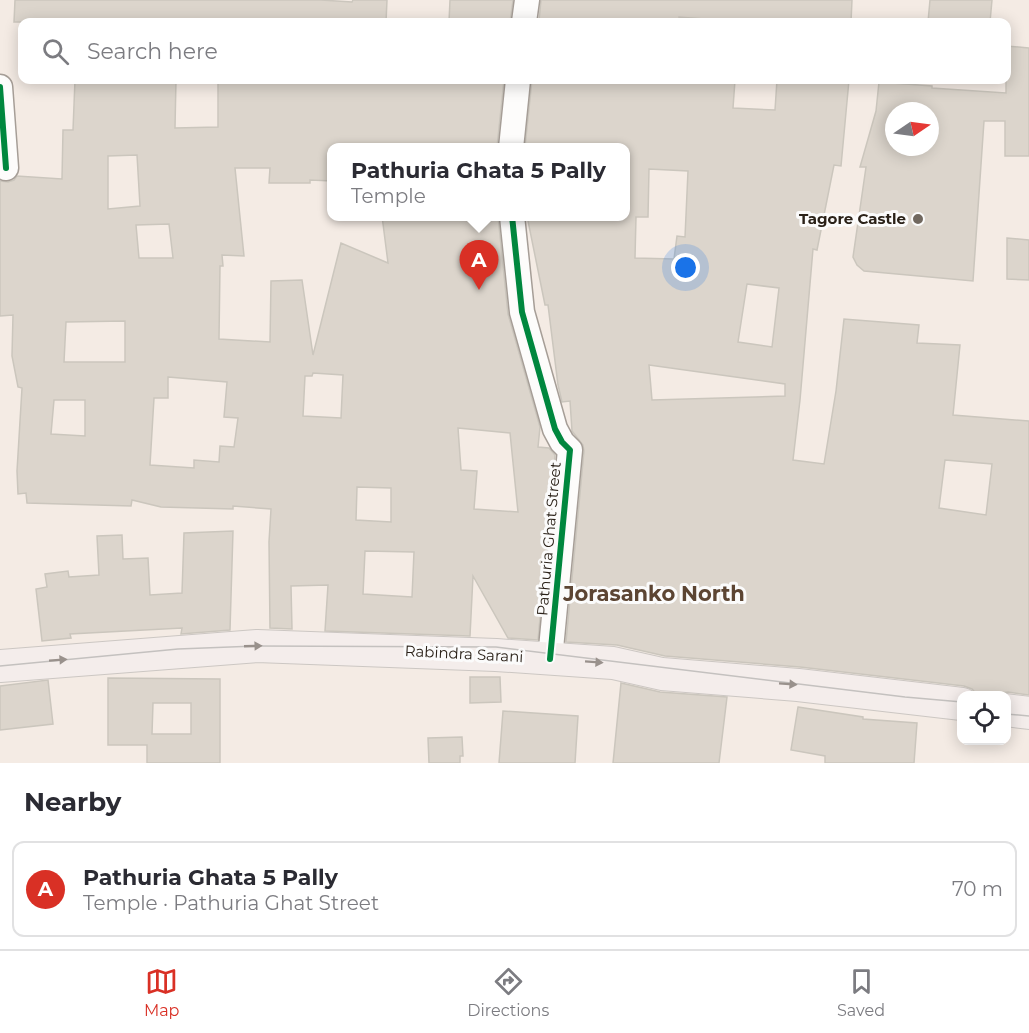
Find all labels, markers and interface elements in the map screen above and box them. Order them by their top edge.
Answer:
search box [18,18,1011,84]
icon: search [39,35,72,68]
text: Search here [87,38,218,65]
north arrow [885,102,939,156]
popup [327,143,630,221]
text: Pathuria Ghata 5 Pally [351,157,606,184]
text: Temple [351,184,426,208]
place label: Tagore Castle [799,209,906,228]
marker: Tagore Castle [911,212,925,226]
pin: A [460,240,498,290]
your location [671,253,700,282]
street label: Pathuria Ghat Street [532,461,565,617]
district label: Jorasanko North [562,581,745,606]
street label: Rabindra Sarani [404,641,524,666]
one-way arrow [243,642,262,651]
one-way arrow [49,655,68,665]
one-way arrow [585,657,604,666]
one-way arrow [778,679,797,689]
map controls [957,691,1011,745]
button: locate [957,691,1011,745]
text: Nearby [24,786,121,818]
text: Pathuria Ghata 5 Pally [83,864,338,891]
text: A [38,877,53,901]
text: 70 m [952,877,1003,901]
text: Temple · Pathuria Ghat Street [83,891,379,915]
tab: Map [144,965,179,1020]
tab: Directions [467,965,549,1020]
tab: Saved [837,965,885,1020]

